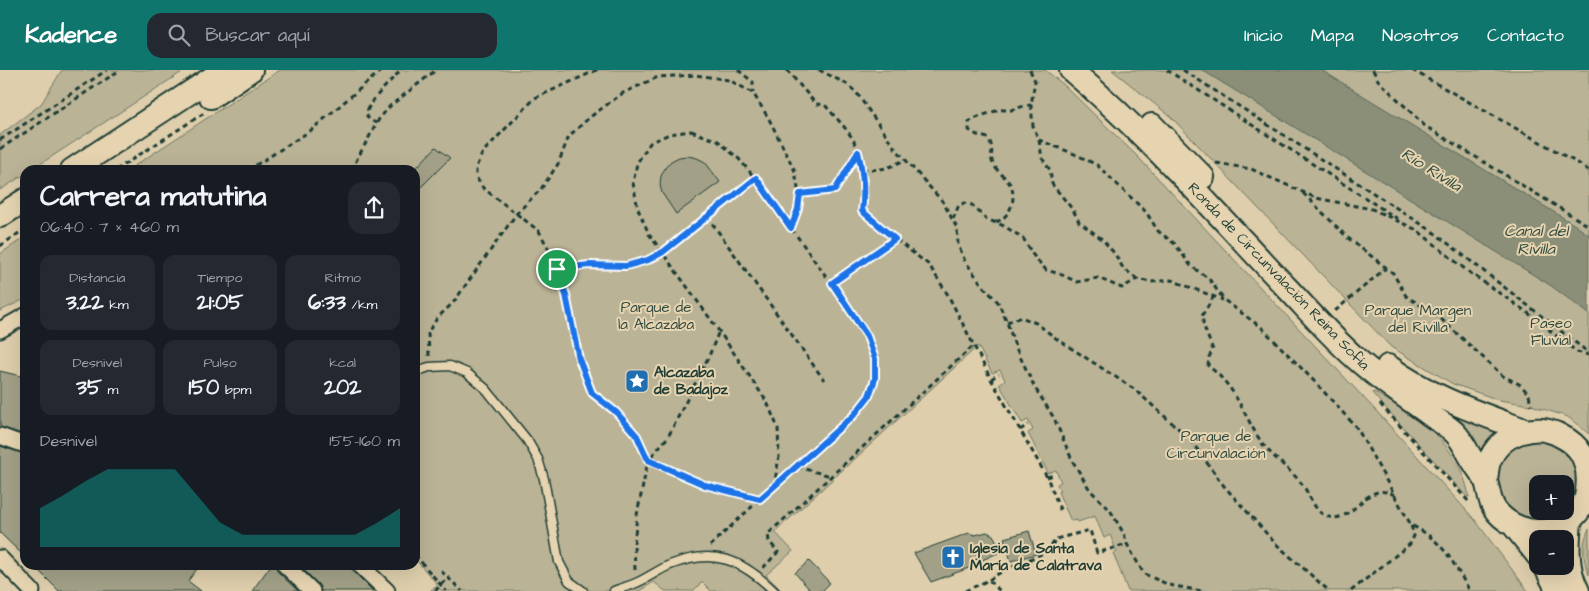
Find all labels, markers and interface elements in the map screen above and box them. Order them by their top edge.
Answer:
search box [147,13,497,58]
text: Kadence [25,18,117,52]
icon: search [165,21,193,49]
text: Buscar aquí [205,22,310,49]
text: Inicio [1244,23,1283,48]
text: Mapa [1311,23,1354,48]
text: Nosotros [1382,23,1459,48]
text: Contacto [1487,23,1564,48]
water label: Río Rivilla [1397,143,1466,197]
text: Carrera matutina [40,177,266,216]
street label: Ronda de Circunvalación Reina Sofía [1183,178,1375,375]
button: share [348,182,400,234]
text: 06:40 · 7 × 460 m [40,216,179,238]
water label: Canal del Rivilla [1504,220,1570,260]
pin [536,248,578,290]
icon: arrive [543,255,571,283]
text: Distancia [69,268,125,288]
text: Tiempo [198,268,242,288]
text: Ritmo [324,268,361,288]
text: 3.22 [66,288,104,317]
text: 21:05 [197,288,243,317]
text: 6:33 [308,288,346,317]
text: km [104,295,129,315]
text: /km [346,295,377,315]
park label: Parque de la Alcazaba [618,297,694,335]
park label: Parque Margen del Rivilla [1365,300,1472,338]
park label: Paseo Fluvial [1530,313,1572,351]
text: Desnivel [72,353,122,373]
text: Pulso [203,353,237,373]
text: kcal [329,353,356,373]
place label: Alcazaba de Badajoz [653,362,729,400]
place icon: Alcazaba de Badajoz [624,368,650,394]
text: 35 [76,373,102,402]
text: 150 [189,373,219,402]
text: 202 [324,373,361,402]
text: m [102,380,118,400]
text: bpm [219,380,251,400]
park label: Parque de Circunvalación [1167,426,1266,464]
text: Desnivel [40,430,97,452]
text: 155–160 m [329,430,400,452]
map controls [1529,475,1574,575]
button: + [1529,475,1574,520]
button: − [1529,530,1574,575]
place label: Iglesia de Santa María de Calatrava [970,538,1102,576]
church icon: Iglesia de Santa María de Calatrava [940,544,966,570]

